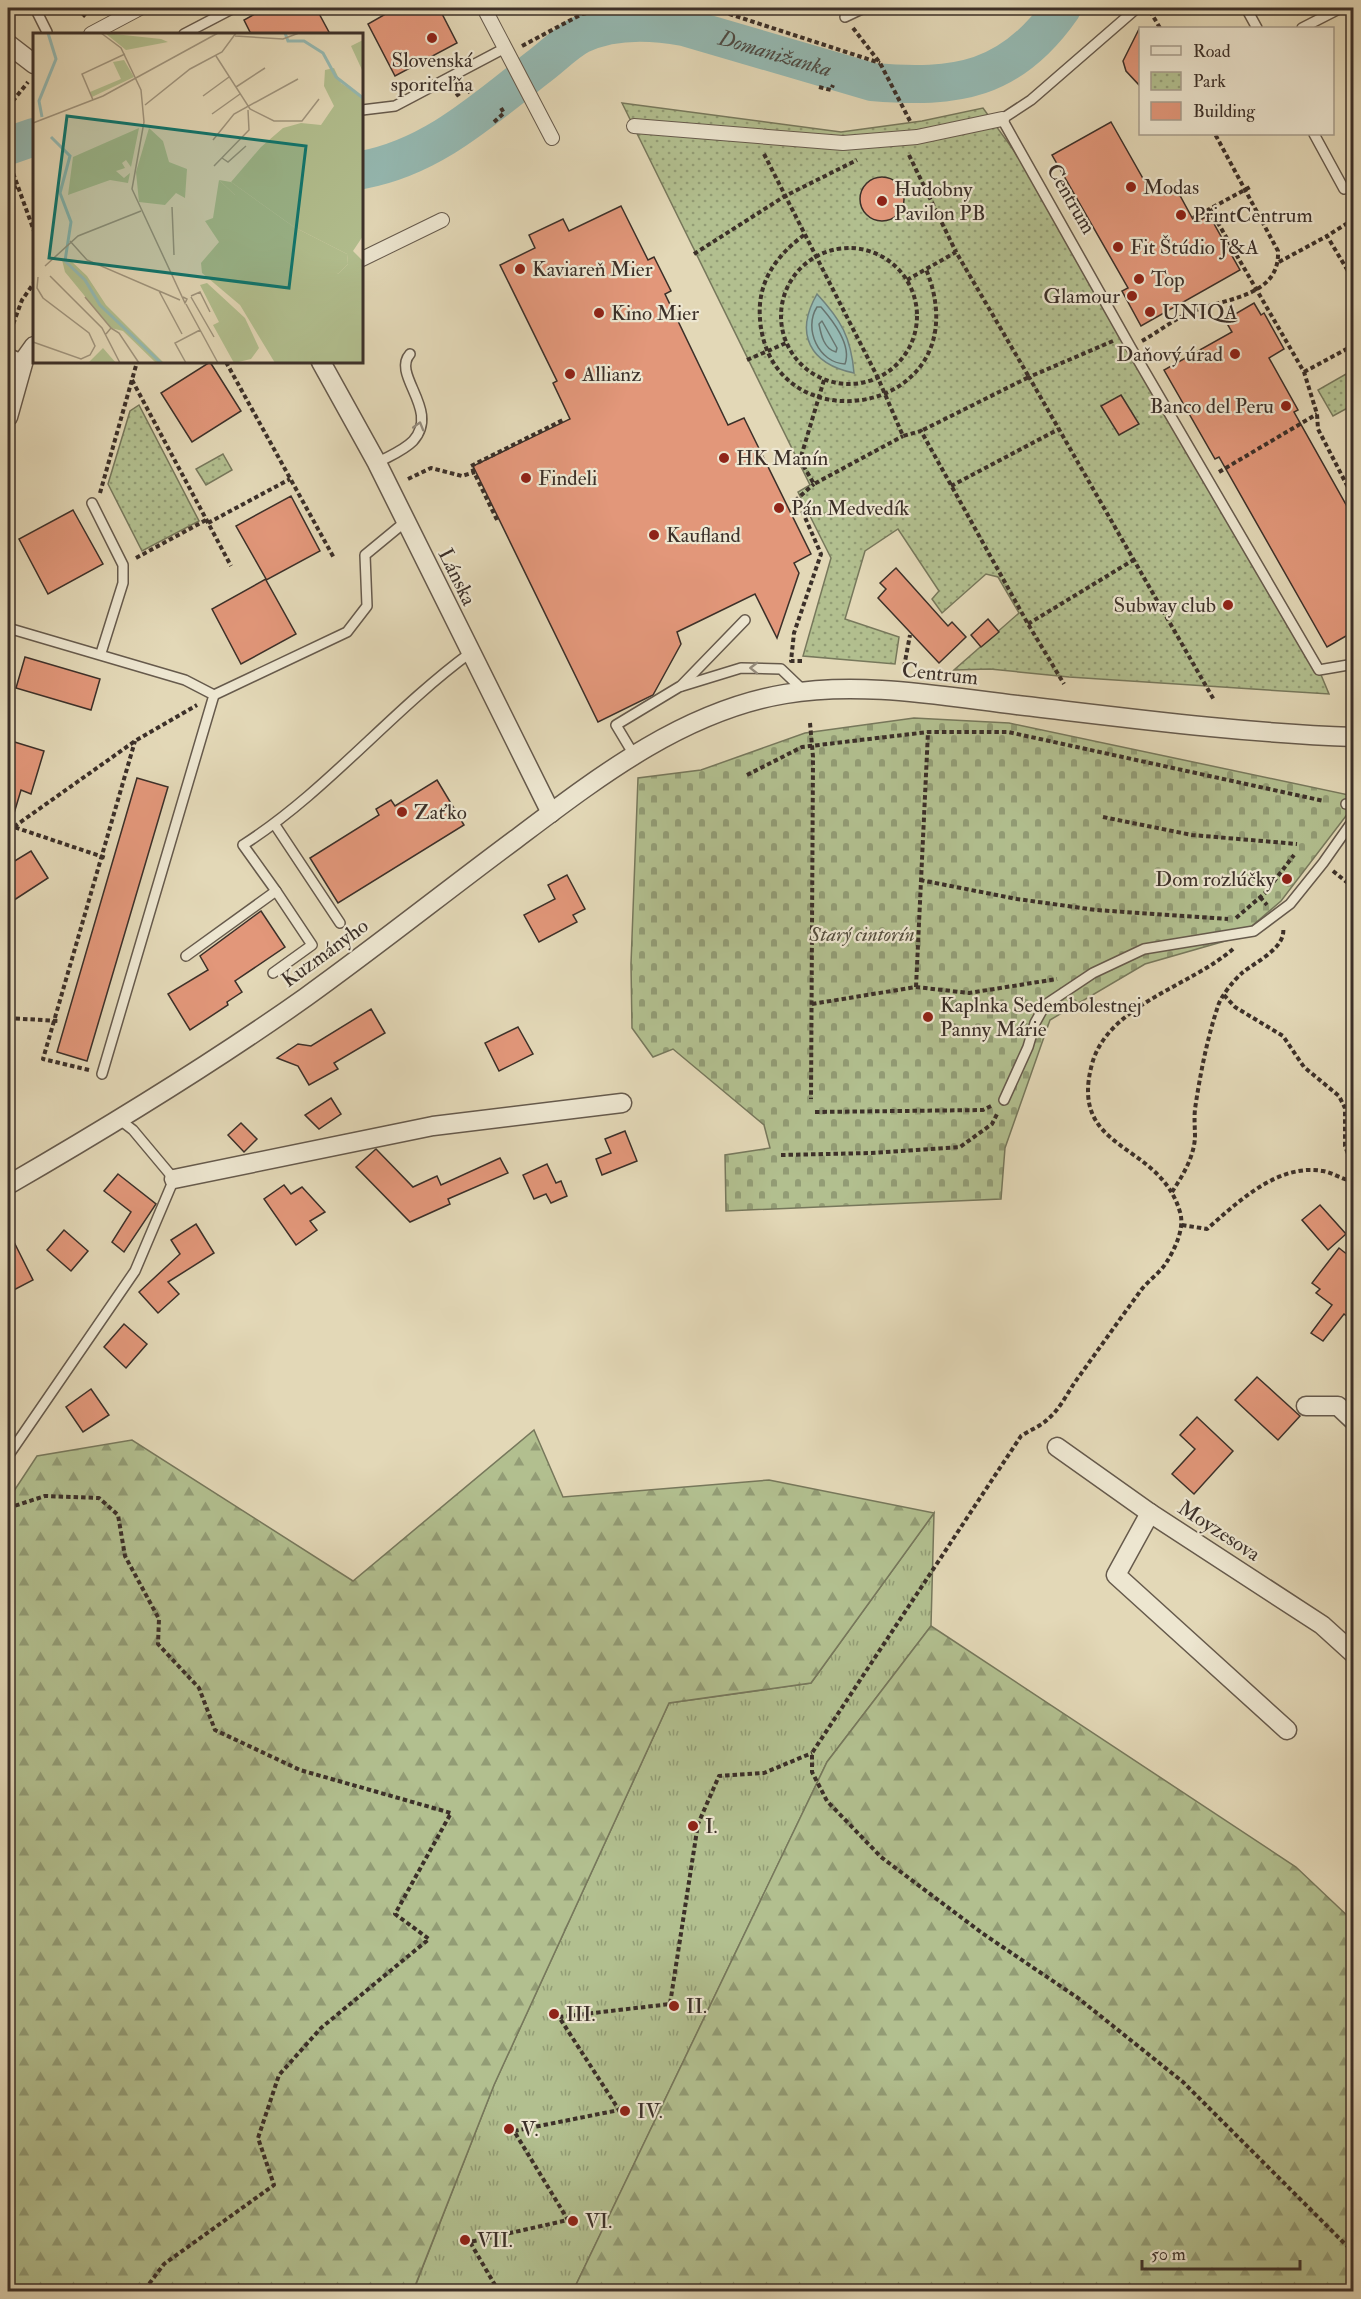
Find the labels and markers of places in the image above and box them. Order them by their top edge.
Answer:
marker: Slovenská sporiteľňa [425,31,439,45]
place label: Slovenská sporiteľňa [391,47,473,98]
place label: Modas [1143,174,1199,201]
place label: Hudobny Pavilon PB [894,176,985,227]
marker: Modas [1124,180,1138,194]
marker: Hudobny Pavilon PB [875,194,889,208]
place label: PrintCentrum [1193,202,1313,229]
marker: PrintCentrum [1174,208,1188,222]
place label: Fit Štúdio J&A [1130,234,1259,261]
marker: Fit Štúdio J&A [1111,240,1125,254]
place label: Kaviareň Mier [532,256,653,283]
marker: Kaviareň Mier [513,262,527,276]
place label: Top [1151,266,1185,293]
marker: Top [1132,272,1146,286]
place label: Glamour [1043,283,1120,310]
marker: Glamour [1125,289,1139,303]
place label: UNIQA [1162,299,1238,326]
place label: Kino Mier [611,300,699,327]
marker: UNIQA [1143,305,1157,319]
marker: Kino Mier [592,306,606,320]
place label: Daňový úrad [1116,341,1224,368]
marker: Daňový úrad [1228,347,1242,361]
place label: Allianz [581,361,641,388]
marker: Allianz [563,367,577,381]
place label: Banco del Peru [1150,393,1274,420]
marker: Banco del Peru [1279,399,1293,413]
place label: HK Manín [736,445,829,472]
marker: HK Manín [717,451,731,465]
place label: Findeli [538,465,598,492]
marker: Findeli [519,471,533,485]
place label: Pán Medvedík [791,495,909,522]
marker: Pán Medvedík [772,501,786,515]
place label: Kaufland [666,522,741,549]
marker: Kaufland [647,528,661,542]
place label: Subway club [1114,592,1216,619]
marker: Subway club [1221,598,1235,612]
place label: Zaťko [414,799,467,826]
marker: Zaťko [395,805,409,819]
place label: Dom rozlúčky [1155,866,1276,893]
marker: Dom rozlúčky [1280,872,1294,886]
place label: Kaplnka Sedembolestnej Panny Márie [940,992,1142,1043]
marker: Kaplnka Sedembolestnej Panny Márie [921,1010,935,1024]
place label: I. [705,1813,718,1840]
marker: I. [686,1819,700,1833]
place label: II. [686,1993,707,2020]
marker: II. [667,1999,681,2013]
place label: III. [566,2001,596,2028]
marker: III. [547,2007,561,2021]
place label: IV. [637,2098,663,2125]
marker: IV. [618,2104,632,2118]
place label: V. [521,2116,538,2143]
marker: V. [502,2122,516,2136]
place label: VI. [585,2208,612,2235]
marker: VI. [566,2214,580,2228]
place label: VII. [477,2227,513,2254]
marker: VII. [458,2233,472,2247]

